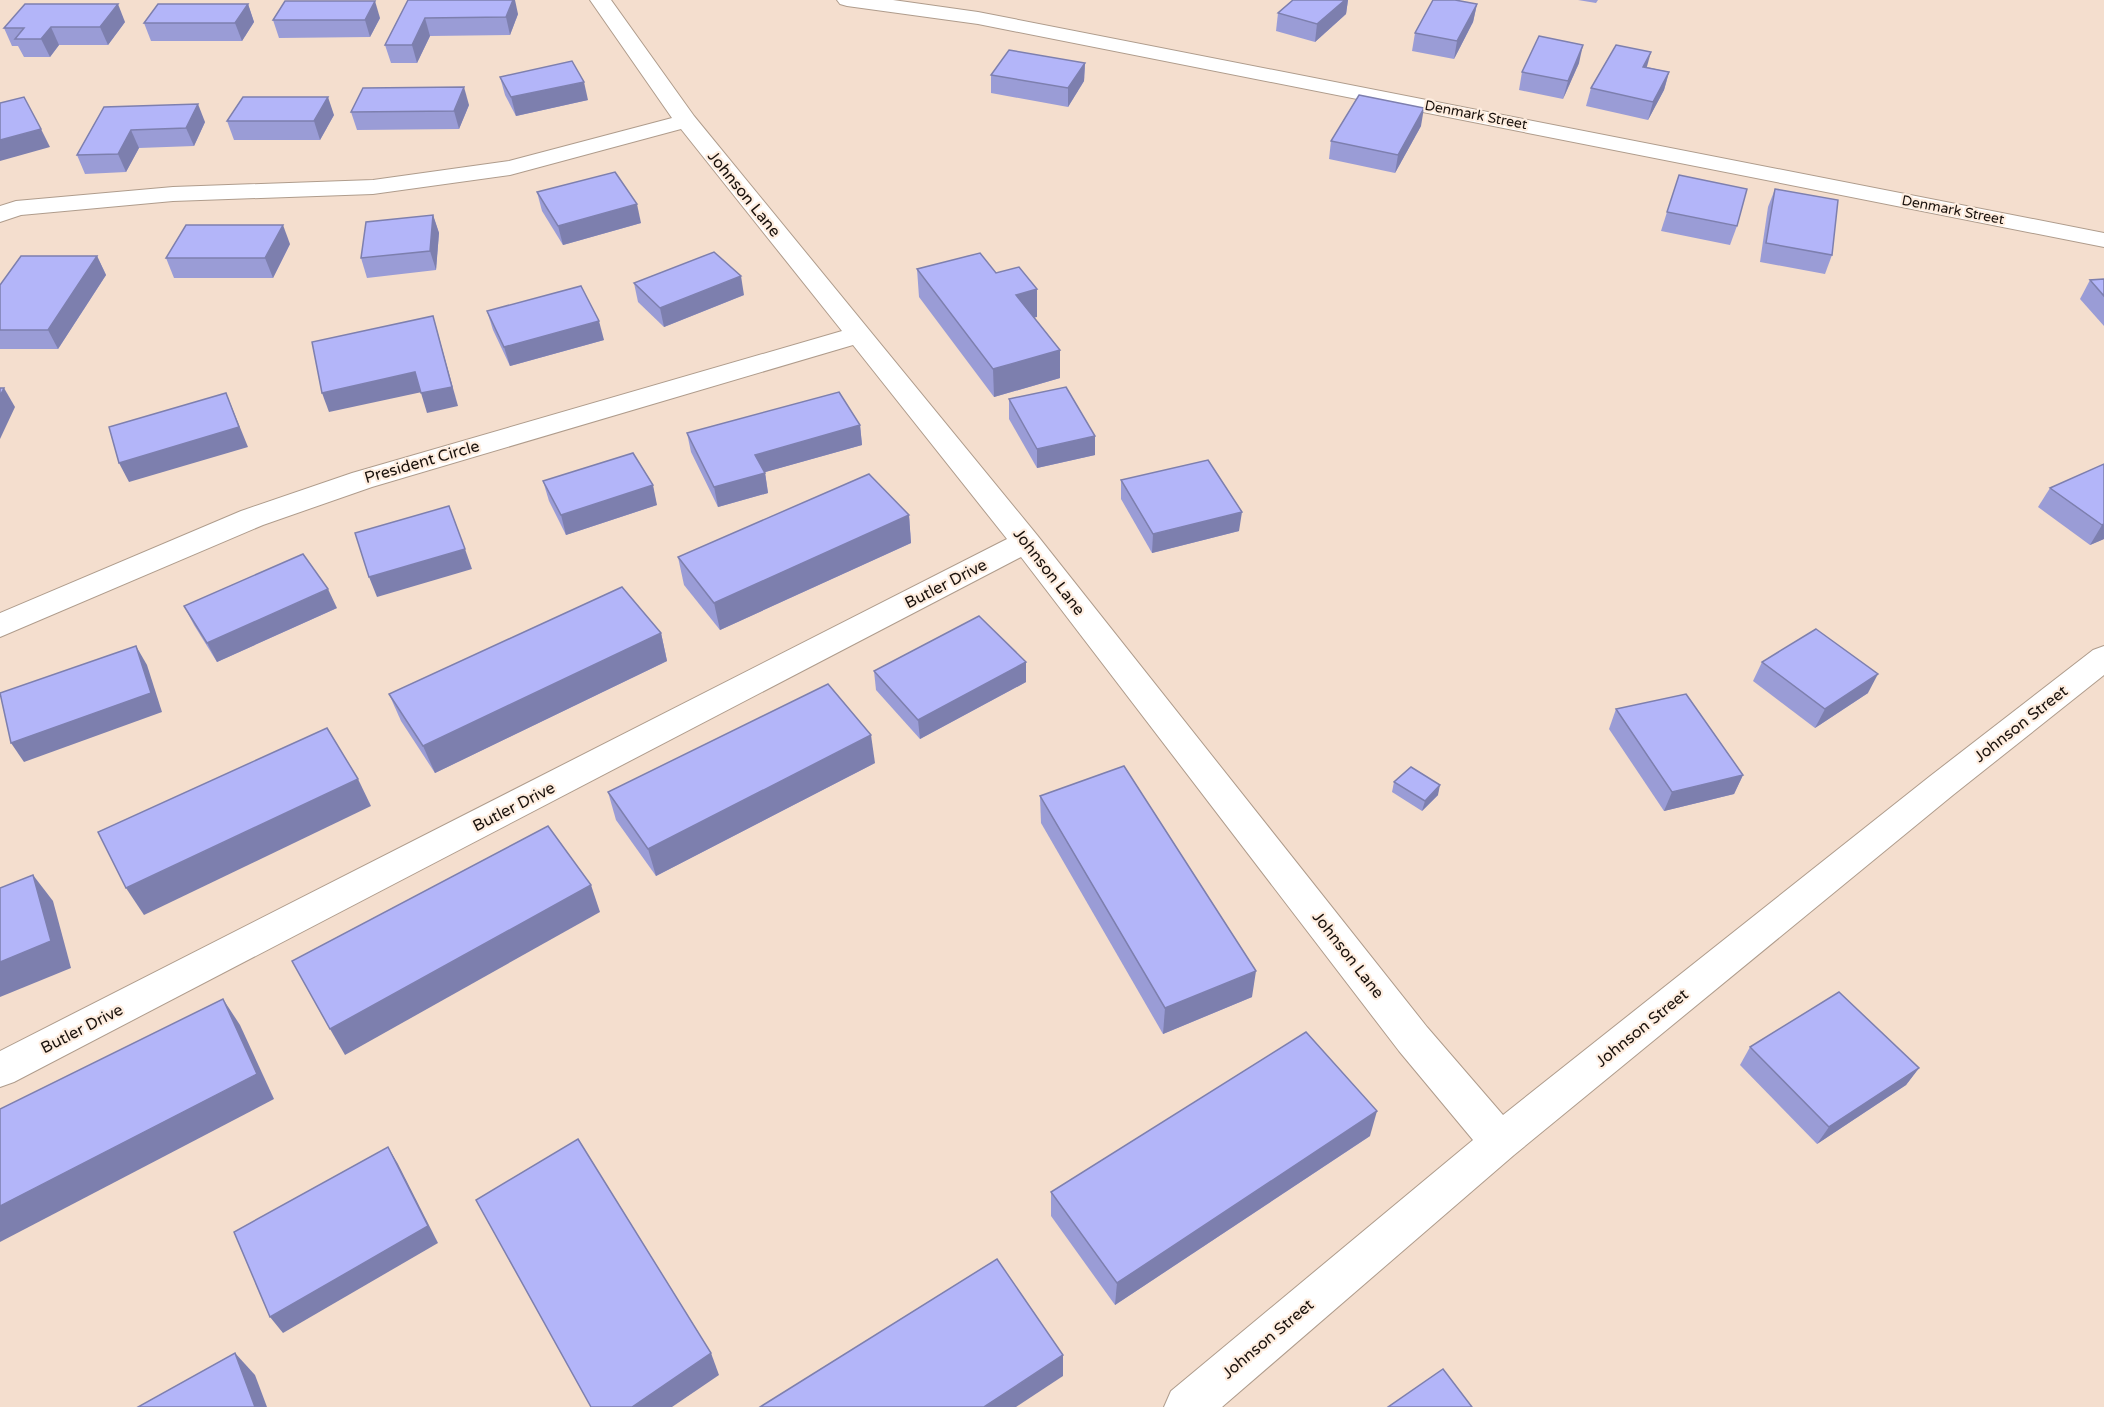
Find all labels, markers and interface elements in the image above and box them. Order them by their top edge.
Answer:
street label: Denmark Street [1423,97,1529,133]
street label: Johnson Lane [703,147,785,241]
street label: Denmark Street [1900,192,2006,228]
street label: President Circle [362,436,482,488]
street label: Johnson Lane [1009,524,1089,620]
street label: Butler Drive [902,555,990,613]
street label: Johnson Street [1970,681,2072,767]
street label: Butler Drive [470,778,558,836]
street label: Johnson Lane [1308,907,1388,1003]
street label: Johnson Street [1592,984,1692,1072]
street label: Butler Drive [38,1000,126,1058]
street label: Johnson Street [1218,1295,1318,1383]

